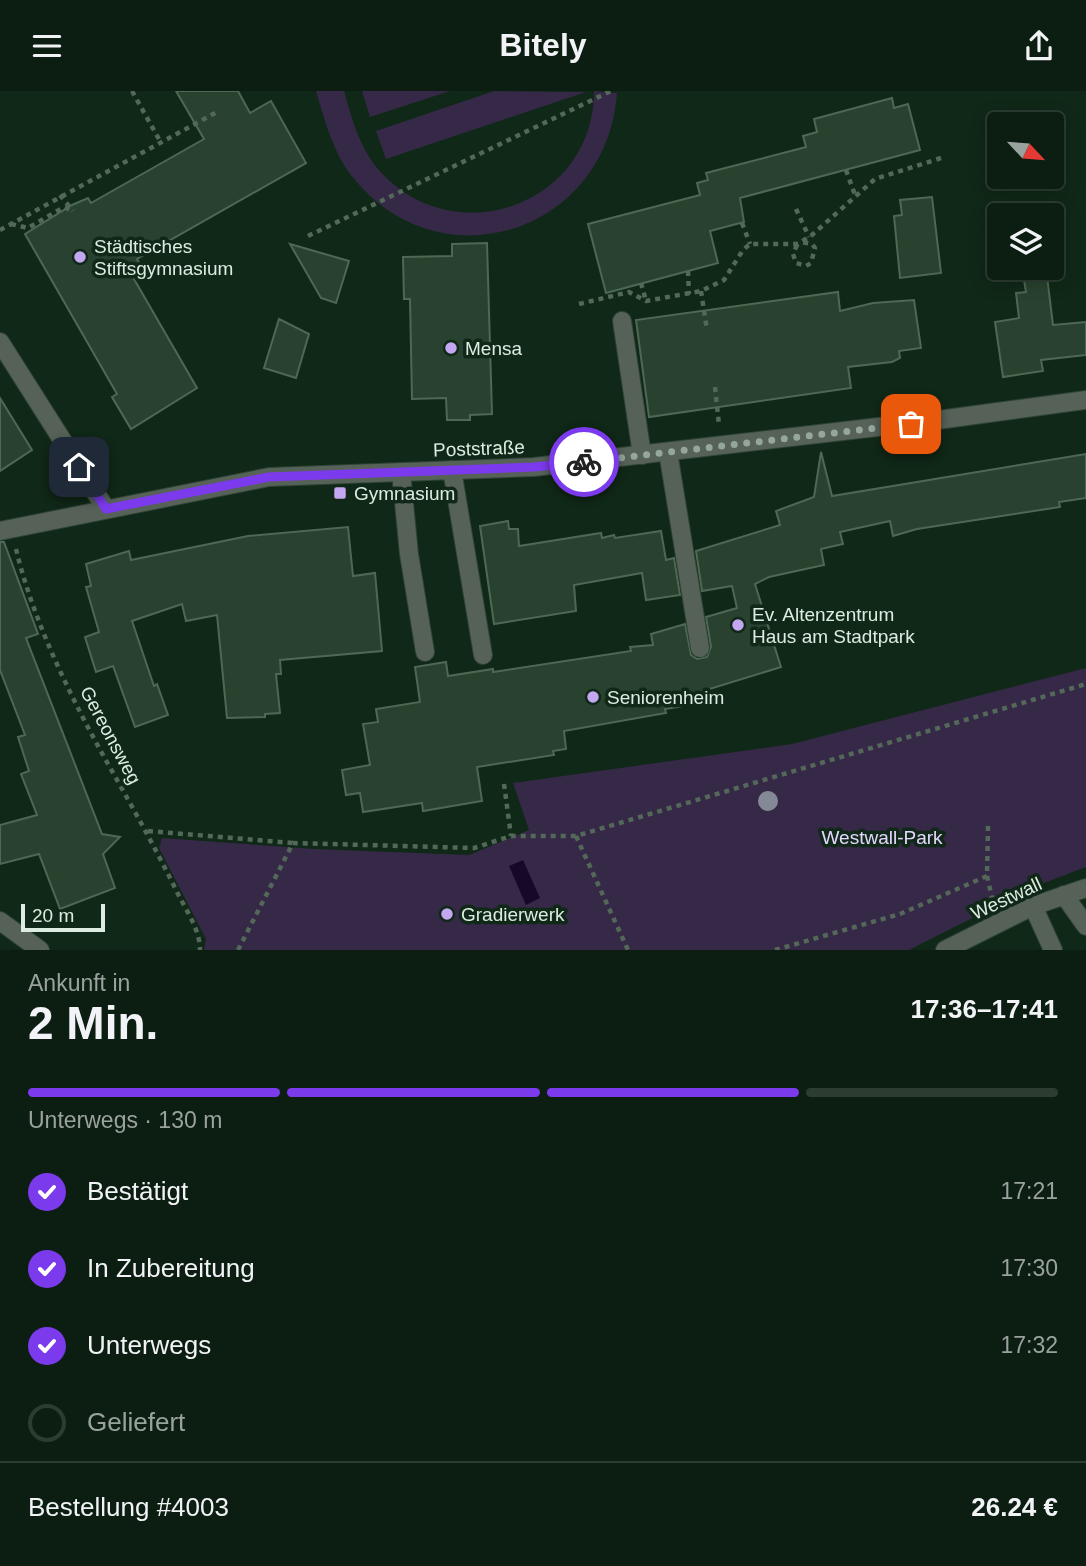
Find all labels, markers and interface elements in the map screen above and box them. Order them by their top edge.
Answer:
icon: menu [28,27,66,65]
text: Bitely [499,27,587,63]
icon: share [1020,27,1058,65]
north arrow [987,112,1064,189]
map controls [987,112,1064,280]
button: layers [987,203,1064,280]
place label: Städtisches Stiftsgymnasium [94,236,233,279]
marker: Städtisches Stiftsgymnasium [72,249,88,265]
place label: Mensa [465,338,522,359]
marker: Mensa [443,340,459,356]
pin [881,394,941,454]
icon: bag [892,405,930,443]
courier [549,427,619,497]
street label: Poststraße [433,436,525,461]
pin [49,437,109,497]
icon: bike [565,443,603,481]
icon: home [60,448,98,486]
place label: Gymnasium [354,483,455,504]
marker: Gymnasium [332,485,348,501]
place label: Ev. Altenzentrum Haus am Stadtpark [752,604,915,647]
marker: Ev. Altenzentrum Haus am Stadtpark [730,617,746,633]
street label: Gereonsweg [76,683,145,788]
place label: Seniorenheim [607,687,724,708]
marker: Seniorenheim [585,689,601,705]
park label: Westwall-Park [821,827,943,848]
street label: Westwall [967,873,1045,924]
scale bar [21,901,105,933]
place label: Gradierwerk [461,904,565,925]
text: 20 m [32,905,74,926]
marker: Gradierwerk [439,906,455,922]
text: Ankunft in [28,970,130,996]
text: 17:36–17:41 [911,994,1058,1024]
text: 2 Min. [28,997,158,1049]
text: Unterwegs · 130 m [28,1107,222,1133]
icon: check [28,1173,66,1211]
text: Bestätigt [87,1176,188,1206]
text: 17:21 [1000,1178,1058,1204]
icon: check [28,1250,66,1288]
text: In Zubereitung [87,1253,255,1283]
text: 17:30 [1000,1255,1058,1281]
icon: check [28,1327,66,1365]
text: Unterwegs [87,1330,211,1360]
text: 17:32 [1000,1332,1058,1358]
text: Geliefert [87,1407,185,1437]
text: Bestellung #4003 [28,1492,229,1522]
text: 26.24 € [971,1492,1058,1522]

